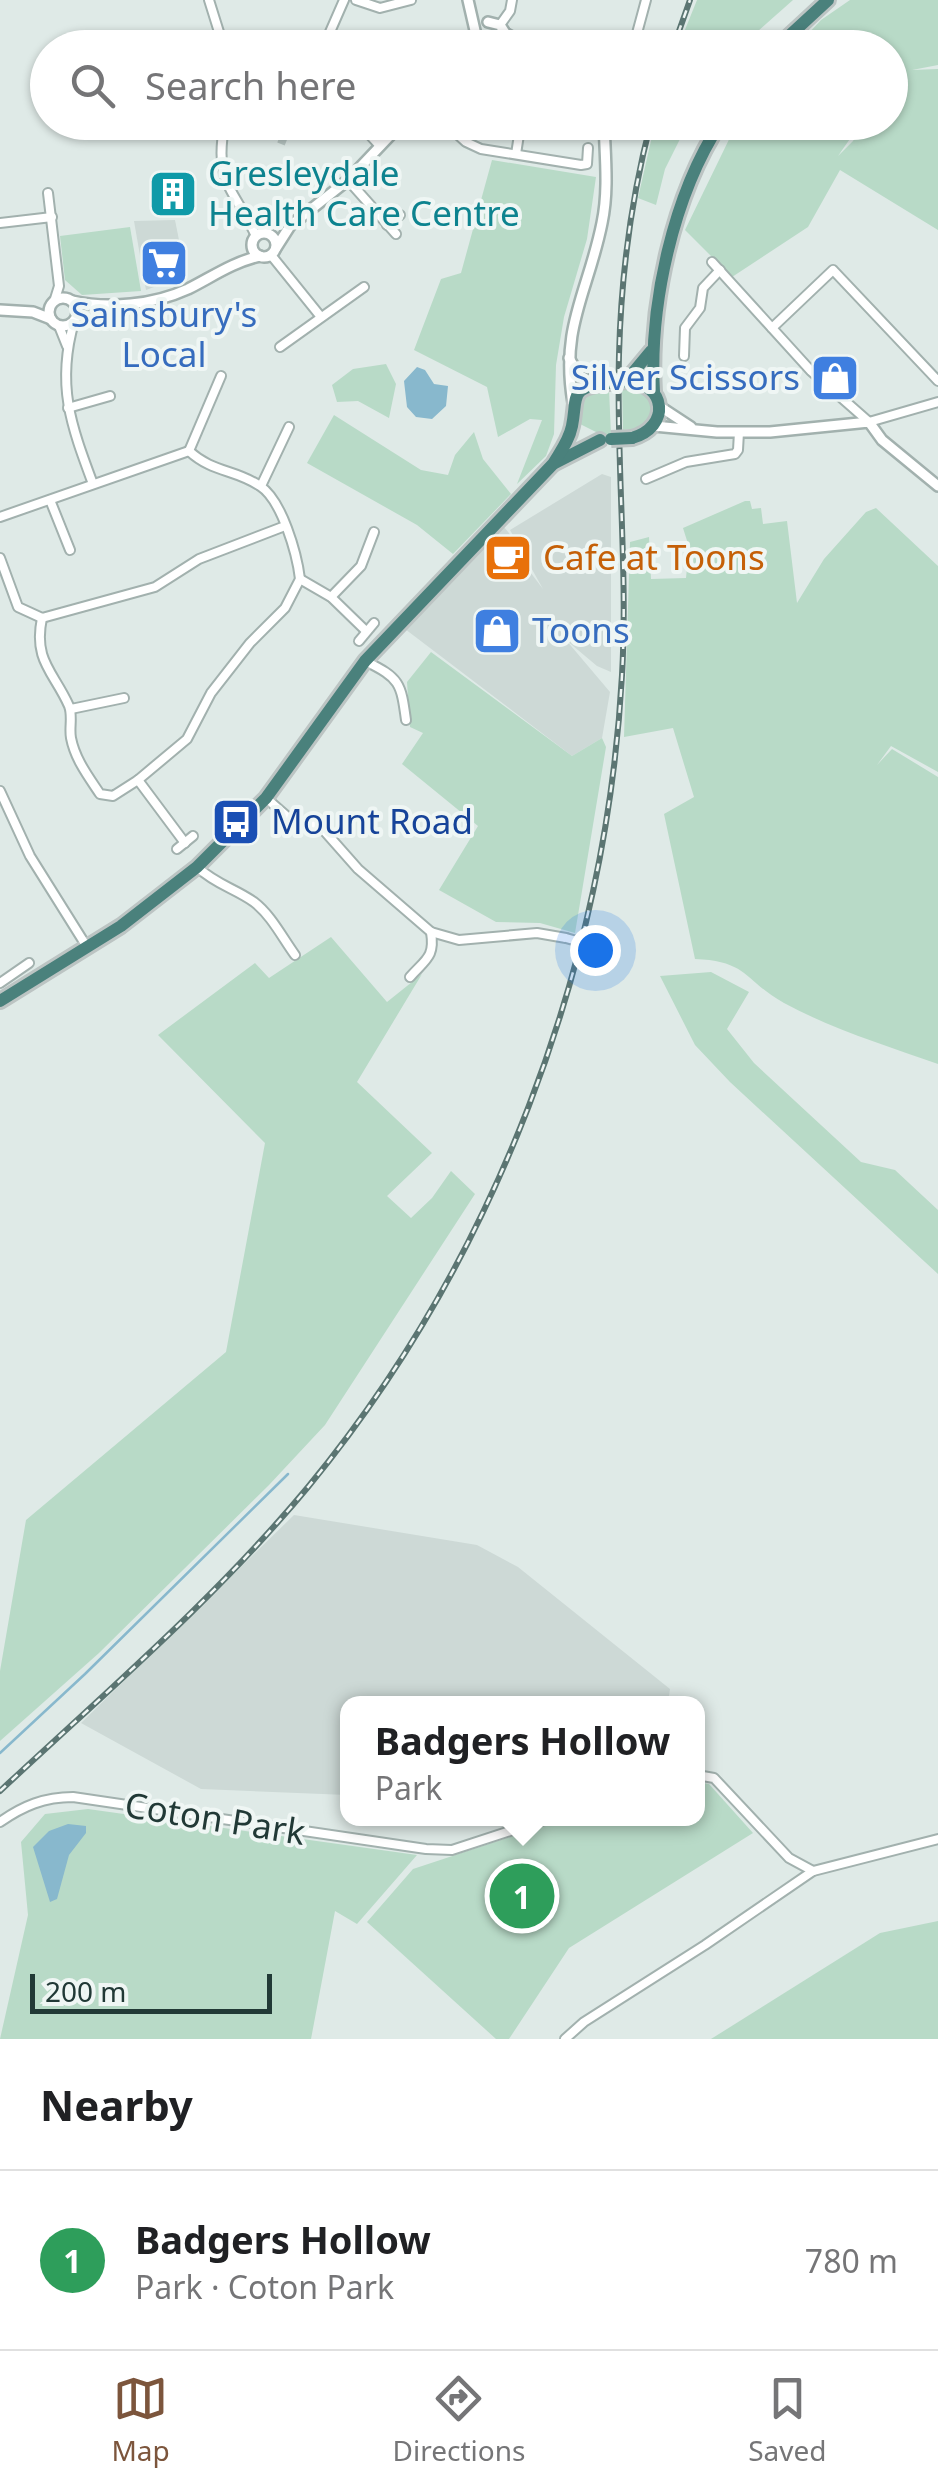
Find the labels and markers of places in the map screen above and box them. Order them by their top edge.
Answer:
place label: Gresleydale Health Care Centre [208,149,520,236]
building icon: Gresleydale Health Care Centre [147,168,199,220]
supermarket icon: Sainsbury's Local [138,237,190,289]
place label: Sainsbury's Local [71,290,257,377]
shop icon: Silver Scissors [809,352,861,404]
place label: Silver Scissors [571,353,800,400]
cafe icon: Cafe at Toons [482,532,534,584]
place label: Cafe at Toons [543,533,765,580]
shop icon: Toons [471,605,523,657]
place label: Toons [532,606,630,653]
bus stop icon: Mount Road [210,796,262,848]
place label: Mount Road [271,797,473,844]
pin: 1 [490,1858,554,1934]

